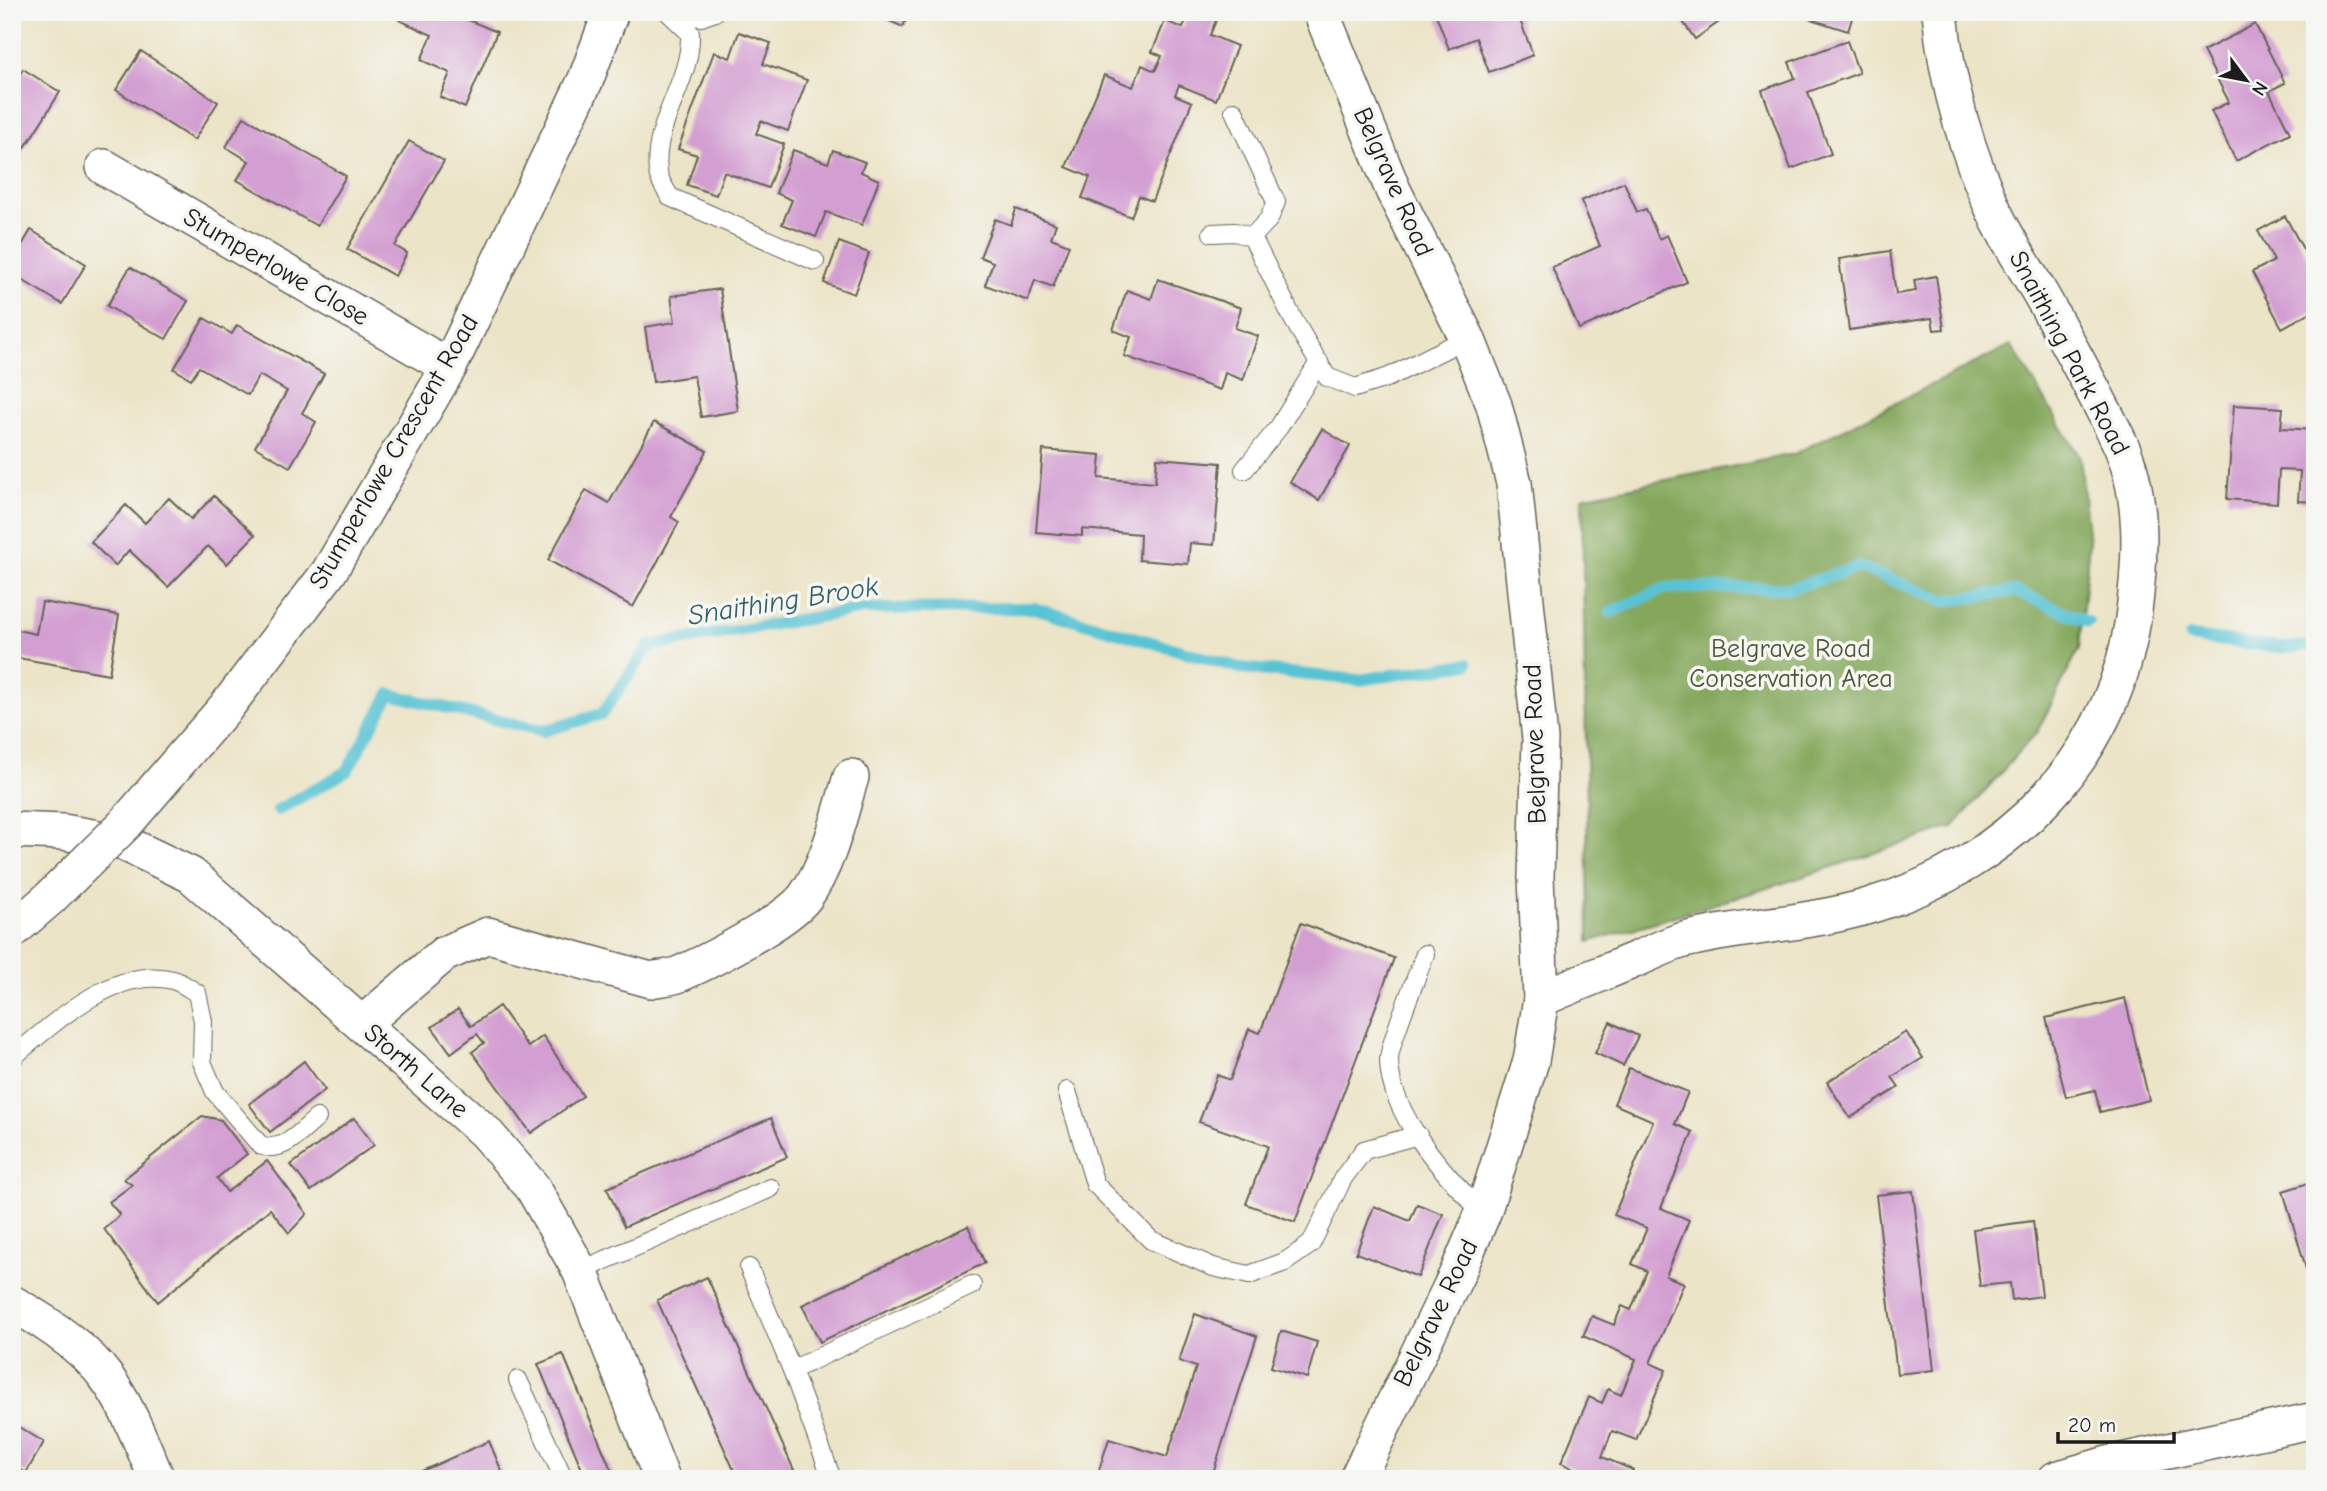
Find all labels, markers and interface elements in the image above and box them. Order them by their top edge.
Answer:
north arrow [2212,46,2282,116]
text: N [2247,77,2272,100]
street label: Belgrave Road [1347,103,1439,261]
street label: Stumperlowe Close [178,202,374,332]
street label: Snaithing Park Road [2003,246,2135,460]
street label: Stumperlowe Crescent Road [303,310,485,594]
water label: Snaithing Brook [686,570,881,632]
park label: Belgrave Road Conservation Area [1689,634,1893,694]
street label: Belgrave Road [1517,663,1553,825]
street label: Storth Lane [358,1018,474,1124]
street label: Belgrave Road [1387,1234,1485,1392]
scale bar [2058,1400,2173,1444]
text: 20 m [2068,1413,2116,1437]

